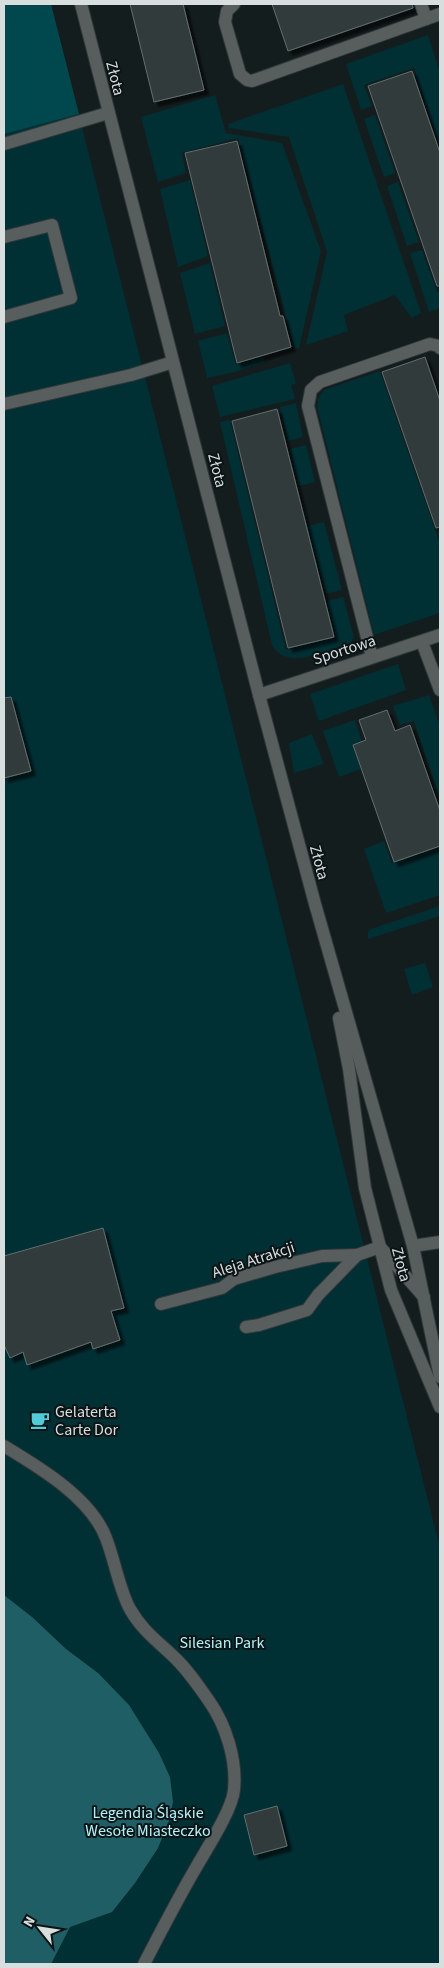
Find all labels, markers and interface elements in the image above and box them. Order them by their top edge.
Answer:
street label: Złota [100,59,130,98]
street label: Złota [202,451,232,490]
street label: Sportowa [310,629,379,670]
street label: Złota [304,843,334,882]
street label: Aleja Atrakcji [209,1236,298,1284]
street label: Złota [386,1245,416,1284]
place label: Gelaterta Carte Dor [55,1401,119,1441]
cafe icon: Gelaterta Carte Dor [29,1409,51,1431]
park label: Silesian Park [179,1632,265,1654]
park label: Legendia Śląskie Wesołe Miasteczko [85,1802,211,1842]
north arrow [15,1903,65,1953]
text: N [19,1913,41,1931]

